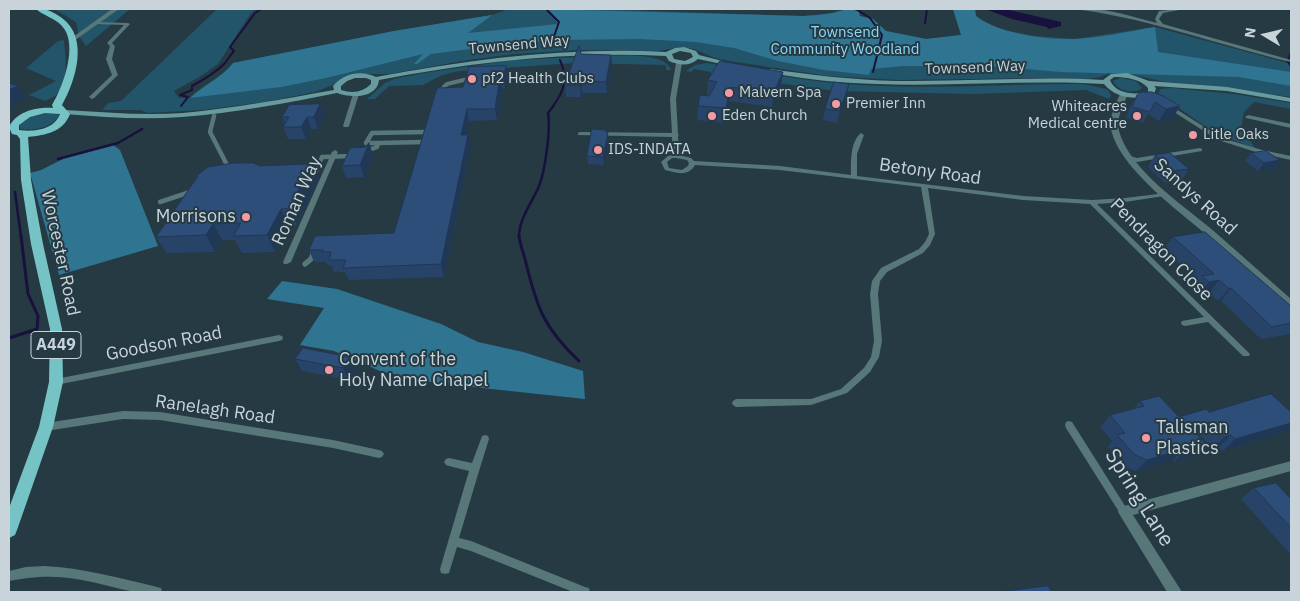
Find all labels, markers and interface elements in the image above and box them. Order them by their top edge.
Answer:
north arrow [1240,10,1290,60]
park label: Townsend Community Woodland [771,24,919,59]
text: N [1241,26,1260,39]
street label: Townsend Way [468,32,570,58]
street label: Townsend Way [924,57,1026,79]
place label: pf2 Health Clubs [482,70,594,88]
marker: pf2 Health Clubs [466,73,478,85]
place label: Malvern Spa [739,84,822,102]
marker: Malvern Spa [723,87,735,99]
place label: Premier Inn [846,95,926,113]
marker: Premier Inn [830,98,842,110]
place label: Whiteacres Medical centre [1028,98,1127,133]
place label: Eden Church [722,107,807,125]
marker: Eden Church [706,110,718,122]
marker: Whiteacres Medical centre [1131,110,1143,122]
place label: Litle Oaks [1203,126,1269,144]
marker: Litle Oaks [1187,129,1199,141]
place label: IDS-INDATA [608,141,691,159]
marker: IDS-INDATA [592,144,604,156]
street label: Roman Way [268,153,326,249]
street label: Betony Road [878,154,982,190]
street label: Sandys Road [1149,154,1241,240]
street label: Worcester Road [36,188,84,318]
street label: Pendragon Close [1105,194,1217,306]
place label: Morrisons [156,206,236,228]
marker: Morrisons [240,211,252,223]
street label: Goodson Road [104,322,224,366]
road number: A449 [31,332,81,358]
place label: Convent of the Holy Name Chapel [339,349,488,392]
marker: Convent of the Holy Name Chapel [323,364,335,376]
street label: Ranelagh Road [154,391,276,429]
place label: Talisman Plastics [1156,417,1228,459]
marker: Talisman Plastics [1140,432,1152,444]
street label: Spring Lane [1099,444,1179,552]

